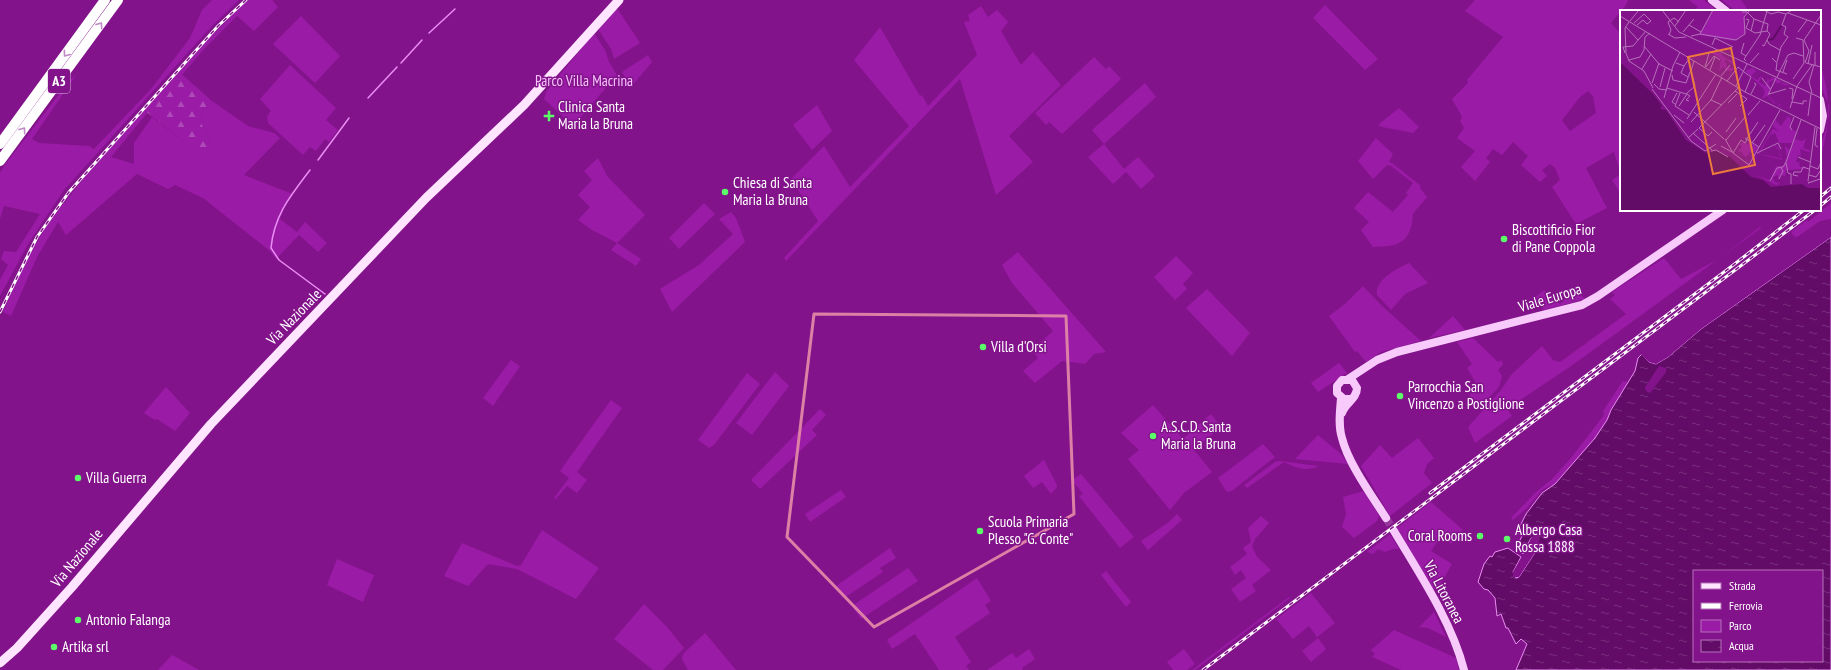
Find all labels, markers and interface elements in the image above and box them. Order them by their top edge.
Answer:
inset map [1620,10,1821,211]
one-way arrow [95,22,102,29]
one-way arrow [63,50,71,57]
road number: A3 [48,69,70,93]
park label: Parco Villa Macrina [535,71,633,90]
place label: Clinica Santa Maria la Bruna [558,97,633,133]
marker: Clinica Santa Maria la Bruna [543,110,555,122]
one-way arrow [18,127,25,134]
place label: Chiesa di Santa Maria la Bruna [733,173,812,209]
marker: Chiesa di Santa Maria la Bruna [720,187,730,197]
place label: Biscottificio Fior di Pane Coppola [1512,220,1596,256]
marker: Biscottificio Fior di Pane Coppola [1499,234,1509,244]
street label: Viale Europa [1515,279,1584,316]
street label: Via Nazionale [261,285,325,349]
place label: Villa d'Orsi [990,337,1047,356]
marker: Villa d'Orsi [978,342,988,352]
place label: Parrocchia San Vincenzo a Postiglione [1407,377,1524,413]
marker: Parrocchia San Vincenzo a Postiglione [1395,391,1405,401]
place label: A.S.C.D. Santa Maria la Bruna [1161,417,1236,453]
marker: A.S.C.D. Santa Maria la Bruna [1148,431,1158,441]
place label: Villa Guerra [85,468,147,487]
marker: Villa Guerra [73,473,83,483]
place label: Scuola Primaria Plesso "G. Conte" [988,512,1073,548]
place label: Albergo Casa Rossa 1888 [1515,520,1582,556]
street label: Via Nazionale [46,524,107,592]
marker: Scuola Primaria Plesso "G. Conte" [975,526,985,536]
place label: Coral Rooms [1408,526,1472,545]
marker: Coral Rooms [1475,531,1485,541]
marker: Albergo Casa Rossa 1888 [1502,534,1512,544]
street label: Via Litoranea [1420,556,1469,626]
legend [1693,570,1823,662]
text: Strada [1729,578,1756,593]
text: Ferrovia [1729,598,1763,613]
place label: Antonio Falanga [86,610,170,629]
marker: Antonio Falanga [73,615,83,625]
text: Parco [1729,618,1751,633]
place label: Artika srl [62,637,109,656]
text: Acqua [1729,638,1754,653]
marker: Artika srl [49,642,59,652]

